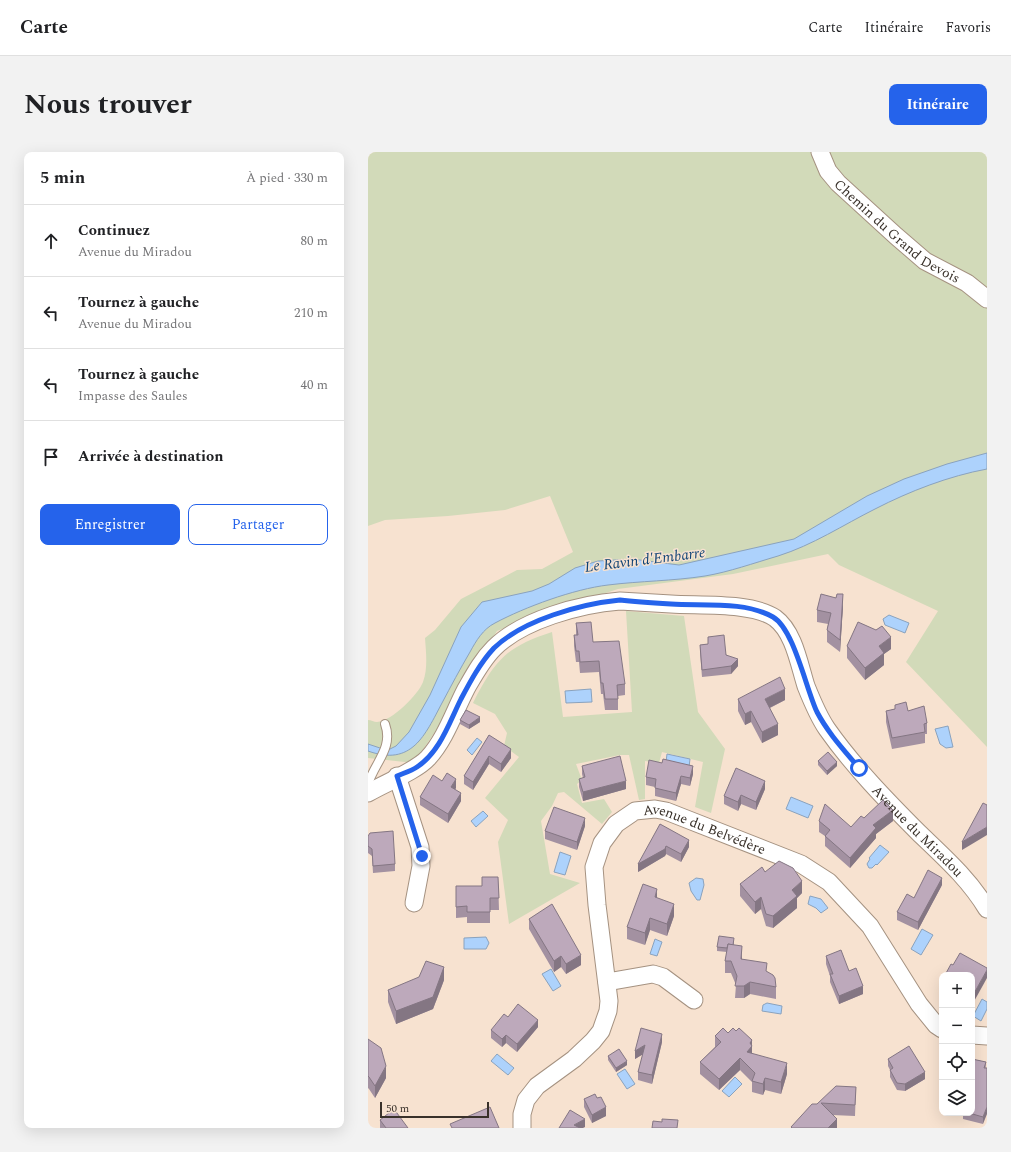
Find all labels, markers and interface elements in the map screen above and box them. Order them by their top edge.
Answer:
text: Carte [20,13,68,42]
text: Carte [808,17,843,38]
text: Itinéraire [865,17,924,38]
text: Favoris [946,17,991,38]
text: Nous trouver [24,83,192,126]
button: Itinéraire [889,84,987,125]
text: 5 min [40,165,85,191]
text: À pied · 330 m [246,168,328,188]
street label: Chemin du Grand Devois [829,174,964,288]
text: Continuez [78,219,150,242]
icon: ahead [40,230,62,252]
text: 80 m [301,231,328,251]
text: Avenue du Miradou [78,242,192,262]
text: Tournez à gauche [78,291,199,314]
icon: left [40,302,62,324]
text: 210 m [294,303,328,323]
text: Avenue du Miradou [78,314,192,334]
text: Tournez à gauche [78,363,199,386]
icon: left [40,374,62,396]
text: 40 m [301,375,328,395]
text: Impasse des Saules [78,386,188,406]
text: Arrivée à destination [78,445,224,468]
icon: arrive [40,446,62,468]
button: Enregistrer [40,504,180,545]
button: Partager [188,504,328,545]
water label: Le Ravin d'Embarre [583,541,707,579]
route start [850,759,868,777]
street label: Avenue du Miradou [867,780,969,882]
street label: Avenue du Belvédère [642,798,769,860]
route end [413,847,431,865]
map controls [939,972,975,1116]
button: + [939,972,975,1008]
button: − [939,1008,975,1044]
button: locate [939,1044,975,1080]
button: layers [939,1080,975,1116]
scale bar [380,1100,489,1119]
text: 50 m [386,1100,409,1117]

